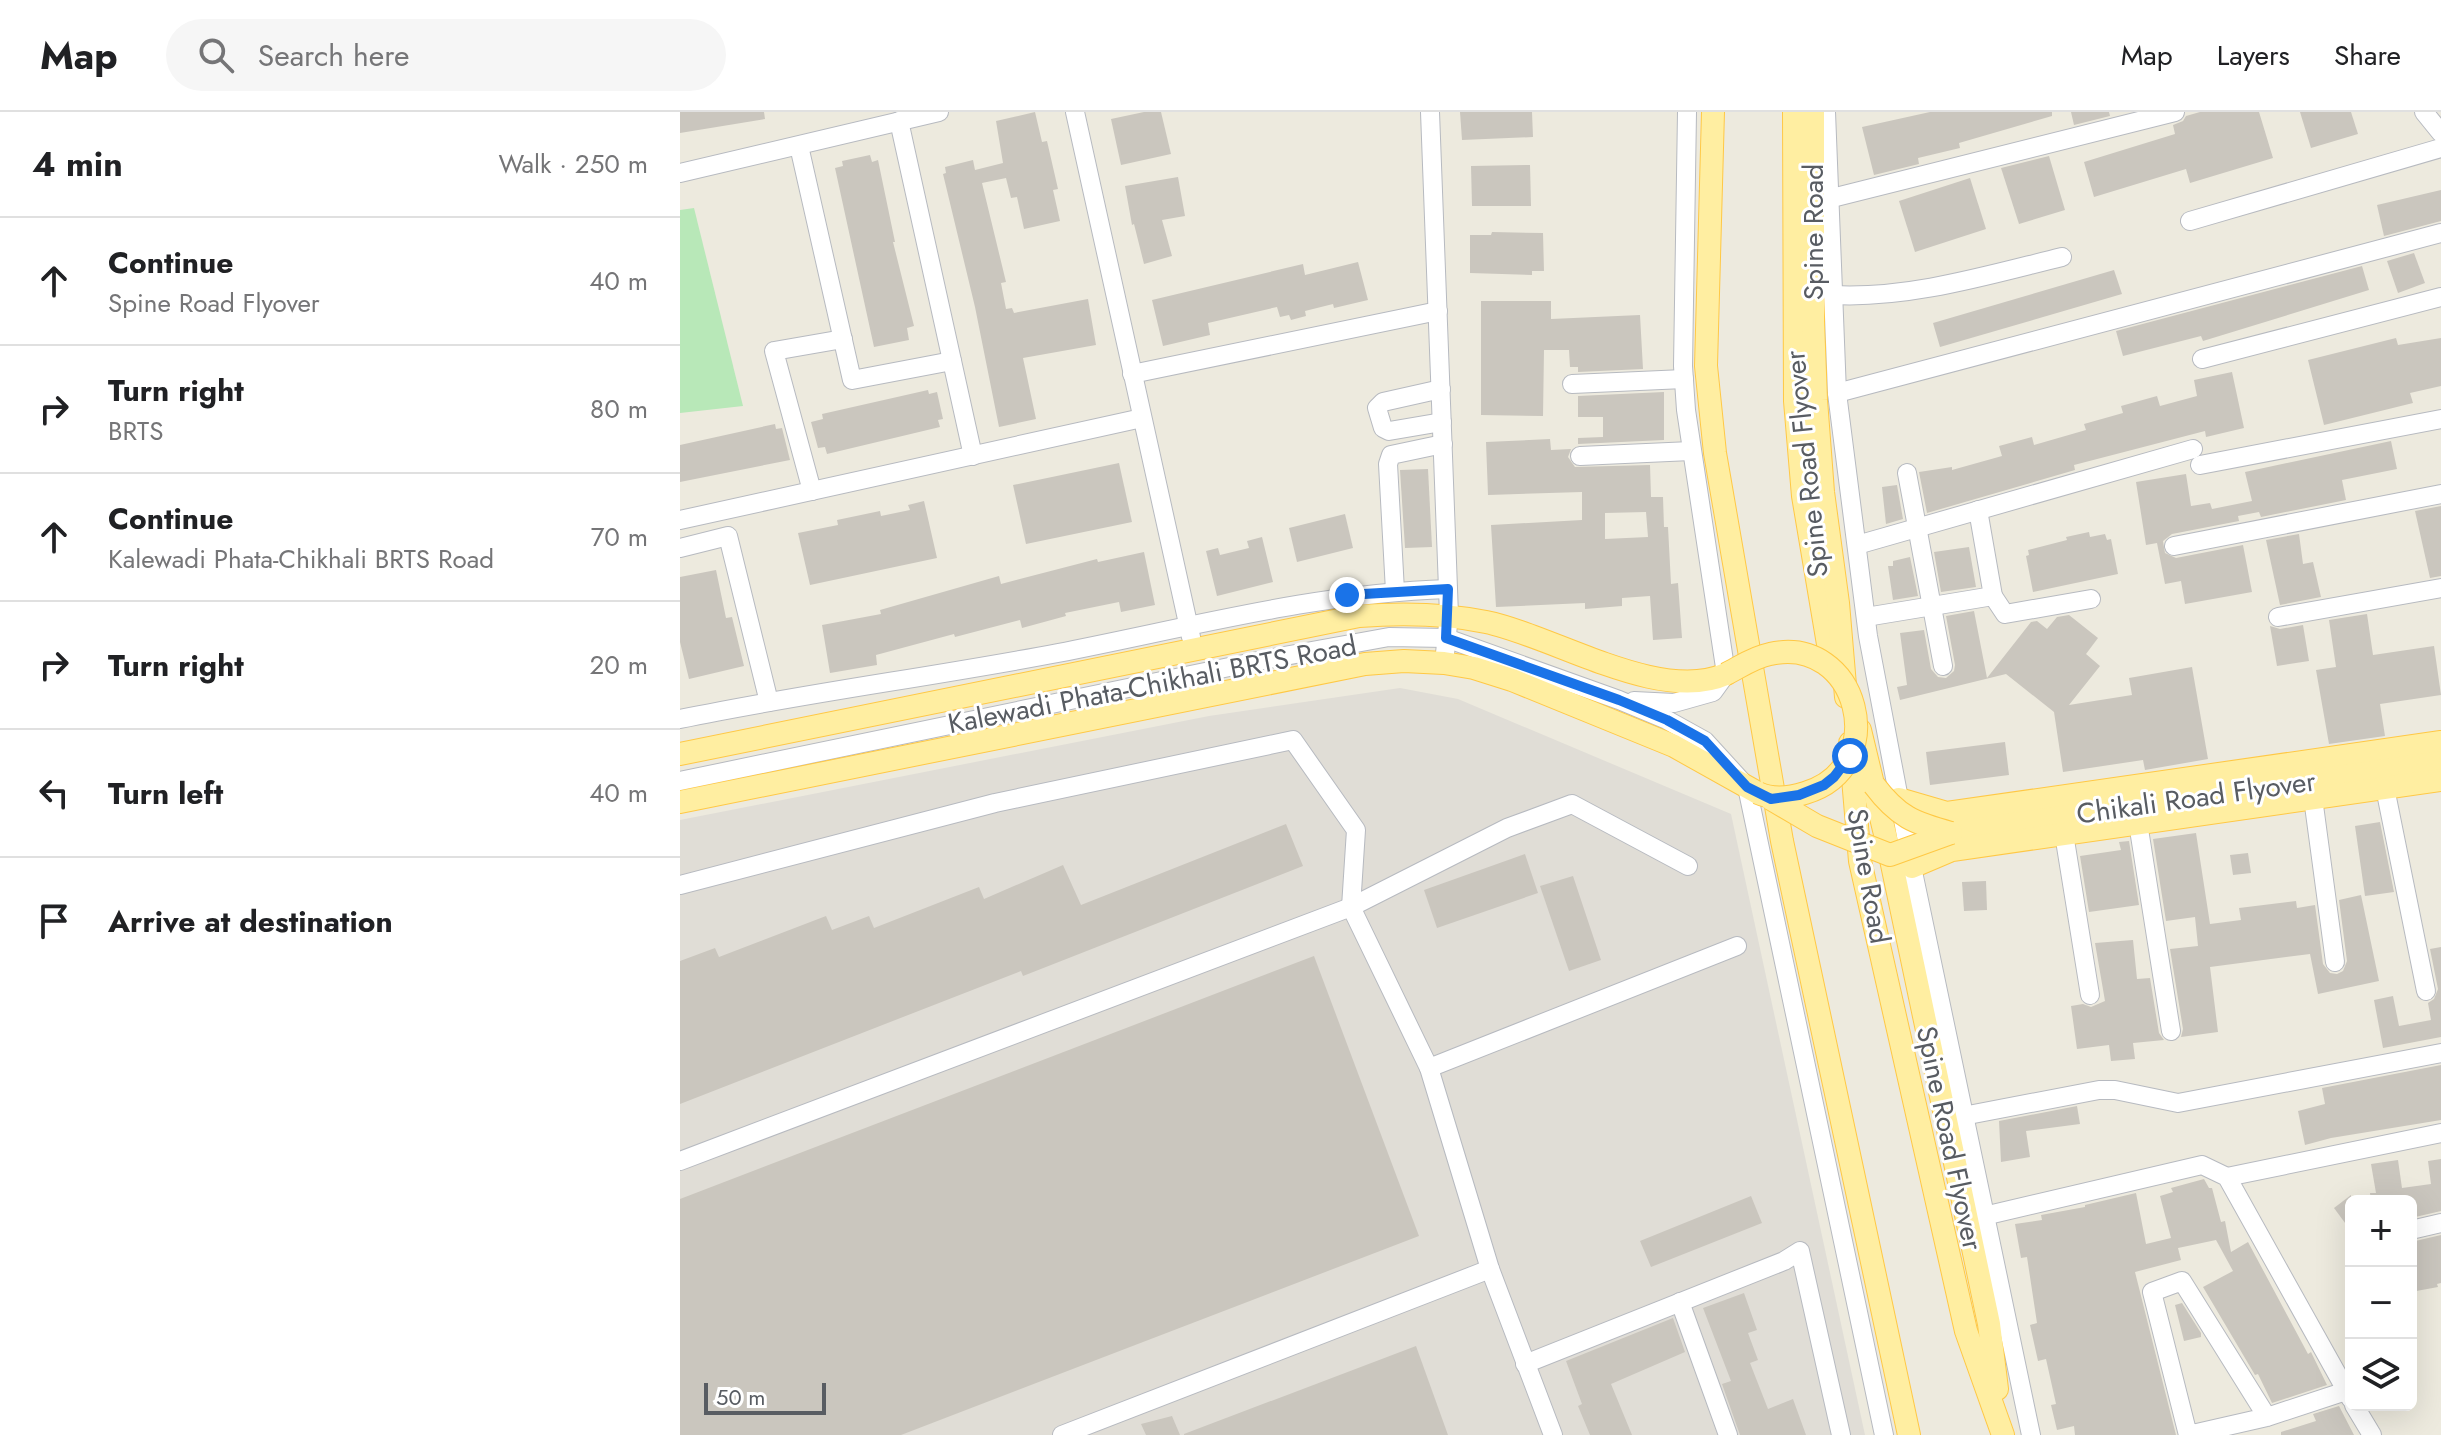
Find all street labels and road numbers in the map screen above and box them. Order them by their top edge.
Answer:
street label: Spine Road [1793,164,1834,300]
street label: Spine Road Flyover [1774,348,1839,579]
street label: Kalewadi Phata-Chikhali BRTS Road [944,625,1360,744]
street label: Chikali Road Flyover [2074,760,2319,835]
street label: Spine Road [1836,805,1901,947]
street label: Spine Road Flyover [1906,1022,1993,1254]

